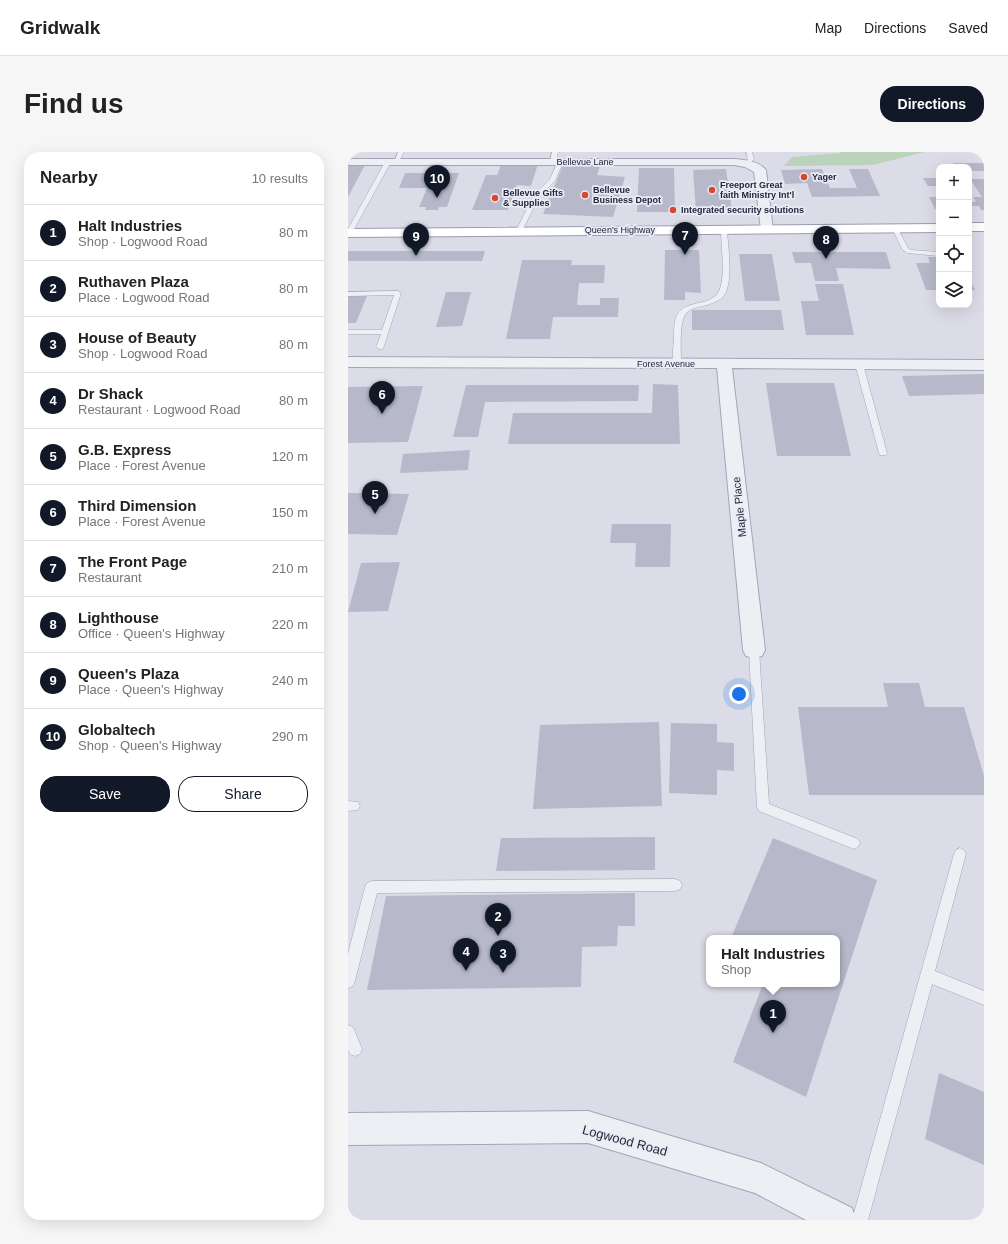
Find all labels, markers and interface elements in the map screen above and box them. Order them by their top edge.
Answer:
text: Gridwalk [20,17,100,38]
text: Map [815,20,842,36]
text: Directions [864,20,926,36]
text: Saved [948,20,988,36]
button: Directions [880,86,984,122]
text: Find us [24,88,124,119]
street label: Bellevue Lane [556,157,614,167]
map controls [936,164,972,308]
button: + [936,164,972,200]
pin: 10 [424,165,450,198]
text: Nearby [40,168,98,187]
text: 10 results [252,171,308,186]
marker: Yager [799,172,809,182]
place label: Yager [812,172,837,182]
place label: Freeport Great faith Ministry Int'l [720,180,794,200]
place label: Bellevue Business Depot [593,185,661,205]
marker: Freeport Great faith Ministry Int'l [707,185,717,195]
place label: Bellevue Gifts & Supplies [503,188,563,208]
marker: Bellevue Business Depot [580,190,590,200]
marker: Bellevue Gifts & Supplies [490,193,500,203]
button: − [936,200,972,236]
marker: Integrated security solutions [668,205,678,215]
place label: Integrated security solutions [681,205,804,215]
text: Halt Industries [78,217,182,234]
pin: 7 [672,222,698,255]
pin: 9 [403,223,429,256]
text: 1 [49,225,57,240]
text: 80 m [279,225,308,240]
street label: Queen's Highway [585,225,656,235]
pin: 8 [813,226,839,259]
text: Shop · Logwood Road [78,234,207,249]
button: locate [936,236,972,272]
button: layers [936,272,972,308]
text: Ruthaven Plaza [78,273,189,290]
text: 2 [49,281,57,296]
text: 80 m [279,281,308,296]
text: Place · Logwood Road [78,290,210,305]
text: House of Beauty [78,329,196,346]
text: 3 [49,337,57,352]
text: 80 m [279,337,308,352]
text: Shop · Logwood Road [78,346,207,361]
street label: Forest Avenue [637,359,695,369]
pin: 6 [369,381,395,414]
text: Dr Shack [78,385,143,402]
text: 4 [49,393,57,408]
text: 80 m [279,393,308,408]
text: Restaurant · Logwood Road [78,402,241,417]
text: G.B. Express [78,441,171,458]
text: 5 [49,449,57,464]
text: 120 m [272,449,308,464]
text: Place · Forest Avenue [78,458,206,473]
street label: Maple Place [730,476,748,538]
pin: 5 [362,481,388,514]
text: Third Dimension [78,497,196,514]
text: 6 [49,505,57,520]
text: 150 m [272,505,308,520]
text: Place · Forest Avenue [78,514,206,529]
text: The Front Page [78,553,187,570]
text: 7 [49,561,57,576]
text: 210 m [272,561,308,576]
text: Restaurant [78,570,142,585]
text: Lighthouse [78,609,159,626]
text: 8 [49,617,57,632]
text: 220 m [272,617,308,632]
text: Office · Queen's Highway [78,626,225,641]
text: Queen's Plaza [78,665,179,682]
text: 9 [49,673,57,688]
text: 240 m [272,673,308,688]
text: Place · Queen's Highway [78,682,224,697]
your location [729,684,749,704]
text: Globaltech [78,721,156,738]
text: 10 [46,729,60,744]
text: 290 m [272,729,308,744]
text: Shop · Queen's Highway [78,738,221,753]
button: Save [40,776,170,812]
button: Share [178,776,308,812]
pin: 2 [485,903,511,936]
popup [706,935,840,987]
pin: 4 [453,938,479,971]
pin: 3 [490,940,516,973]
text: Halt Industries [721,945,825,962]
text: Shop [721,962,751,977]
pin: 1 [760,1000,786,1033]
street label: Logwood Road [581,1122,669,1159]

